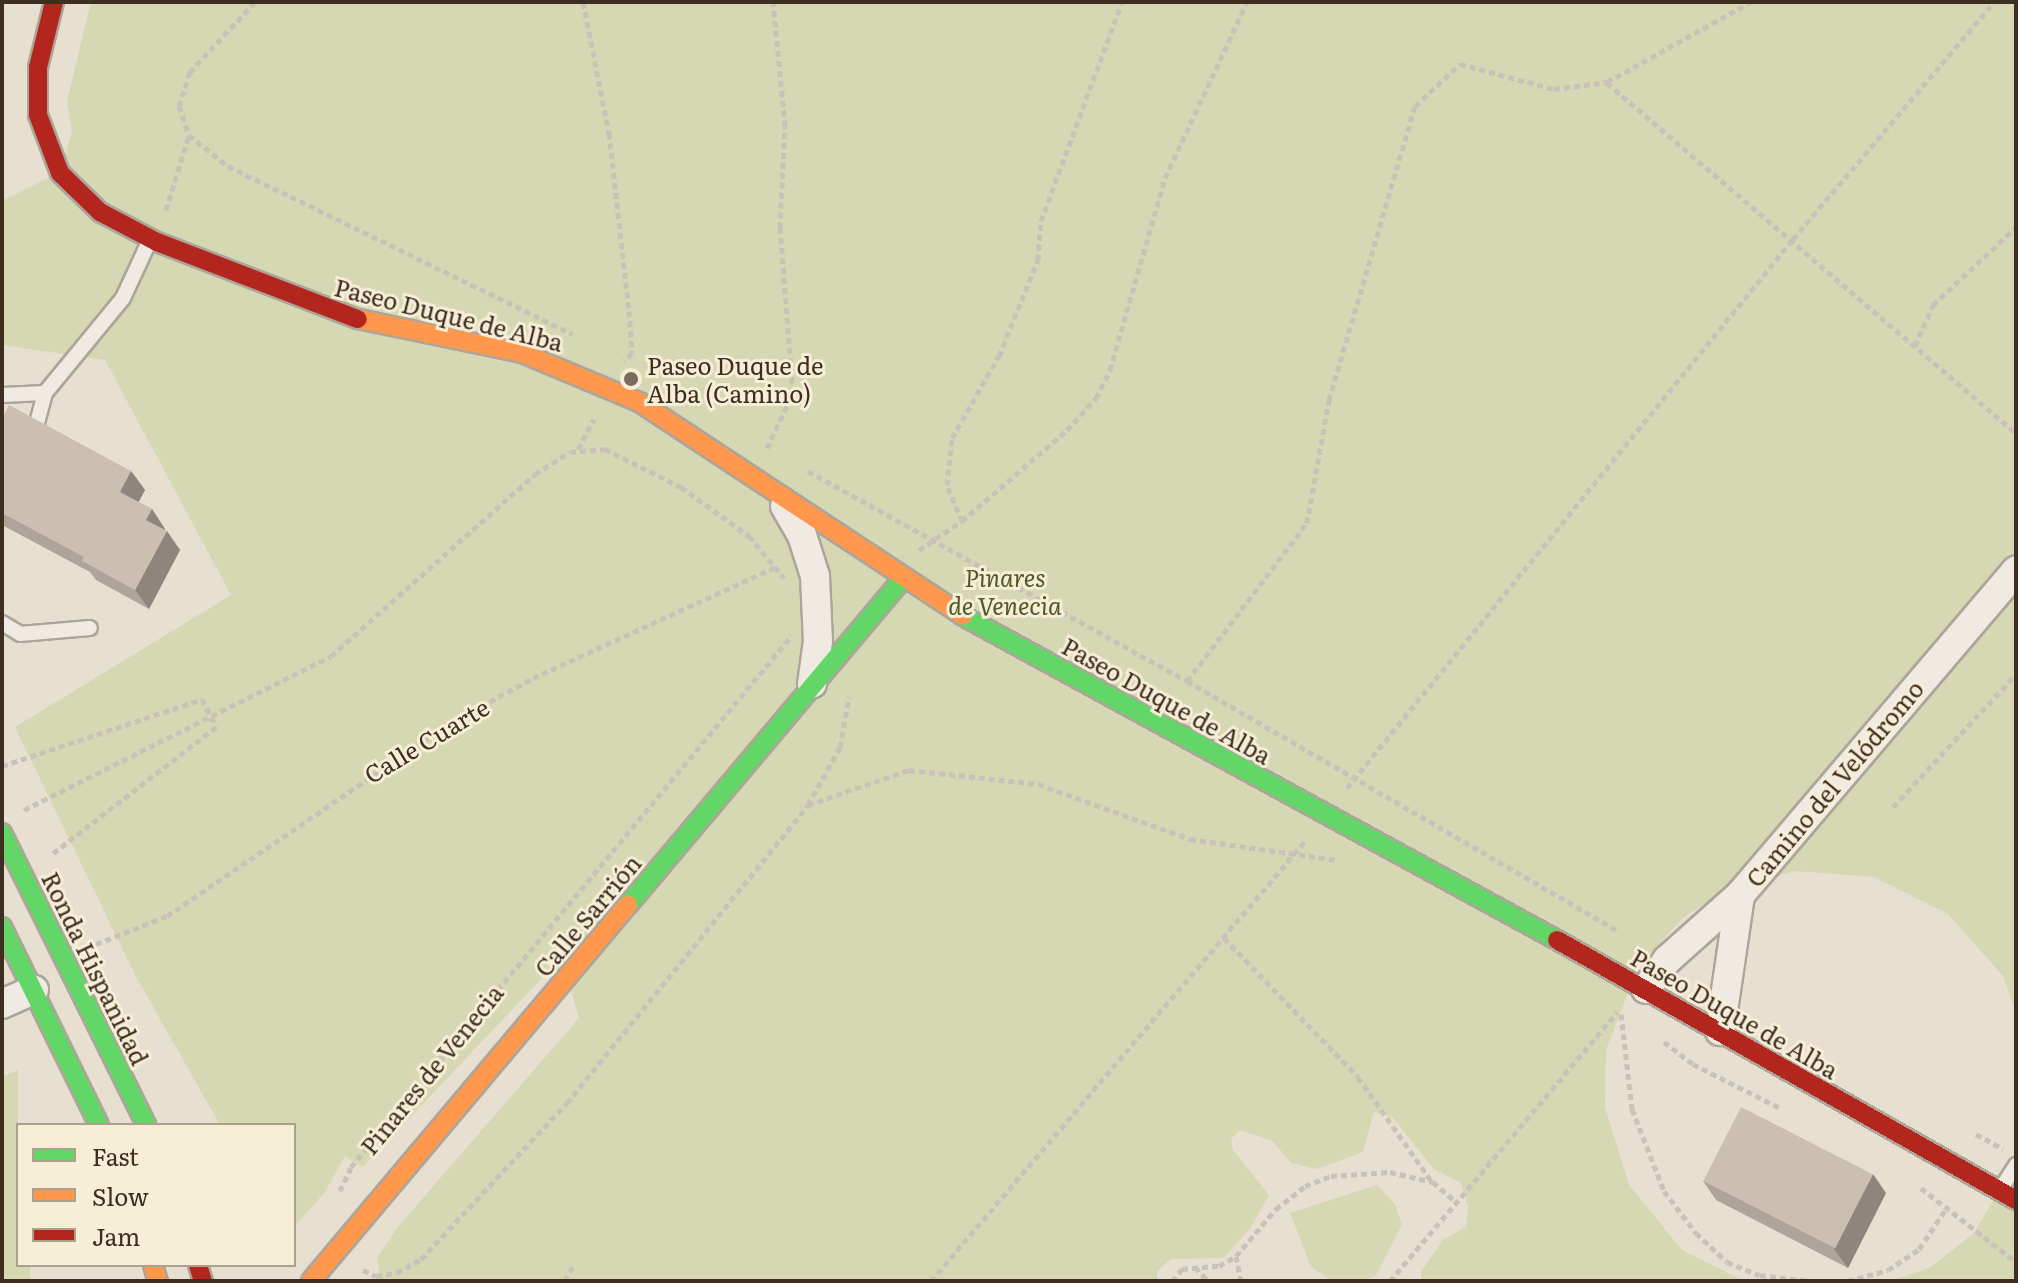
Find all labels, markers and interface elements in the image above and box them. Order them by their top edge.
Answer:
street label: Paseo Duque de Alba [332,272,566,356]
place label: Paseo Duque de Alba (Camino) [647,351,823,407]
marker: Paseo Duque de Alba (Camino) [622,370,640,388]
park label: Pinares de Venecia [948,563,1062,619]
street label: Paseo Duque de Alba [1058,631,1276,769]
street label: Camino del Velódromo [1739,674,1929,892]
street label: Calle Cuarte [358,692,494,788]
street label: Calle Sarrión [528,848,646,982]
street label: Ronda Hispanidad [37,867,155,1069]
street label: Paseo Duque de Alba [1626,942,1844,1084]
street label: Pinares de Venecia [354,978,508,1160]
legend [16,1123,296,1267]
text: Fast [92,1138,139,1173]
text: Slow [92,1178,149,1213]
text: Jam [92,1218,140,1253]

